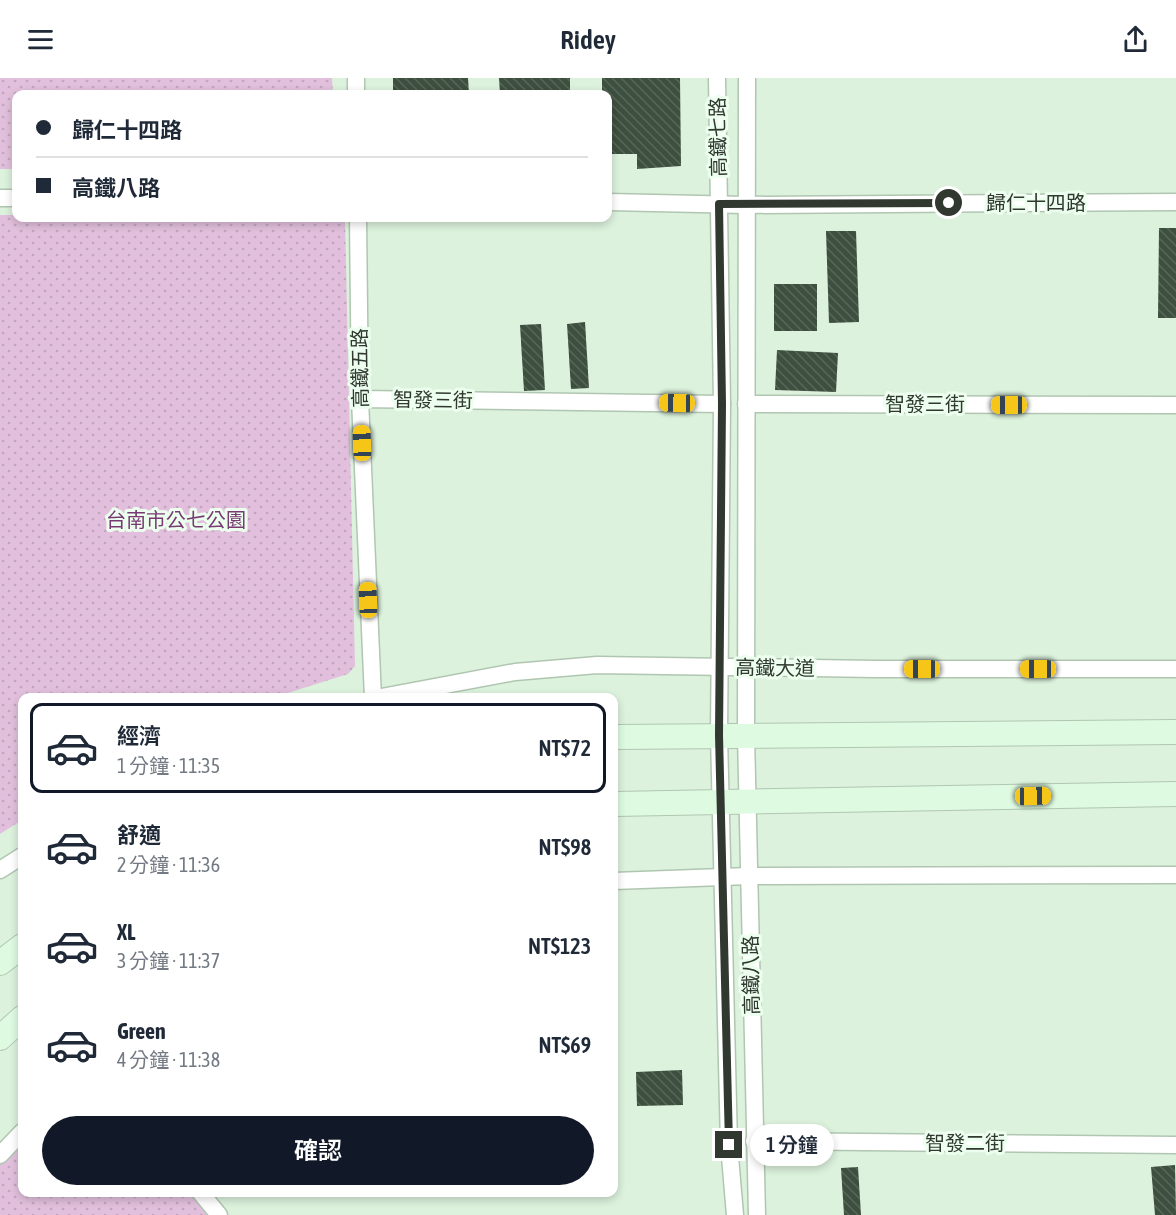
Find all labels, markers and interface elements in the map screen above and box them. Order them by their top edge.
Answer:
icon: menu [24,23,57,56]
icon: share [1119,23,1152,56]
text: Ridey [560,24,616,55]
street label: 高鐵七路 [705,97,730,177]
text: 歸仁十四路 [72,117,182,143]
text: 高鐵八路 [72,175,160,201]
route start [935,189,962,216]
street label: 歸仁十四路 [986,191,1086,214]
street label: 高鐵五路 [347,328,372,408]
street label: 智發三街 [393,387,473,412]
street label: 智發三街 [885,392,965,415]
car [659,394,695,412]
car [991,396,1027,414]
car [352,425,372,461]
park label: 台南市公七公園 [106,508,246,531]
car [358,582,378,618]
street label: 高鐵大道 [735,655,815,680]
car [904,660,940,678]
car [1020,660,1056,678]
icon: car [45,721,99,775]
text: 經濟 [117,723,161,749]
text: NT$72 [538,735,591,761]
text: 1 分鐘 · 11:35 [117,754,220,777]
car [1015,787,1051,805]
icon: car [45,820,99,874]
text: 舒適 [117,822,161,848]
text: NT$98 [538,834,591,860]
text: 2 分鐘 · 11:36 [117,853,220,876]
icon: car [45,919,99,973]
text: XL [117,919,135,945]
text: NT$123 [528,933,591,959]
street label: 高鐵八路 [738,935,763,1015]
text: 3 分鐘 · 11:37 [117,949,220,972]
icon: car [45,1018,99,1072]
text: Green [117,1018,166,1044]
text: NT$69 [538,1032,591,1058]
text: 4 分鐘 · 11:38 [117,1048,220,1071]
button: 確認 [42,1116,594,1185]
callout: 1 分鐘 [750,1124,834,1166]
route end [715,1131,742,1158]
street label: 智發二街 [925,1131,1005,1154]
text: 1 分鐘 [766,1133,818,1156]

